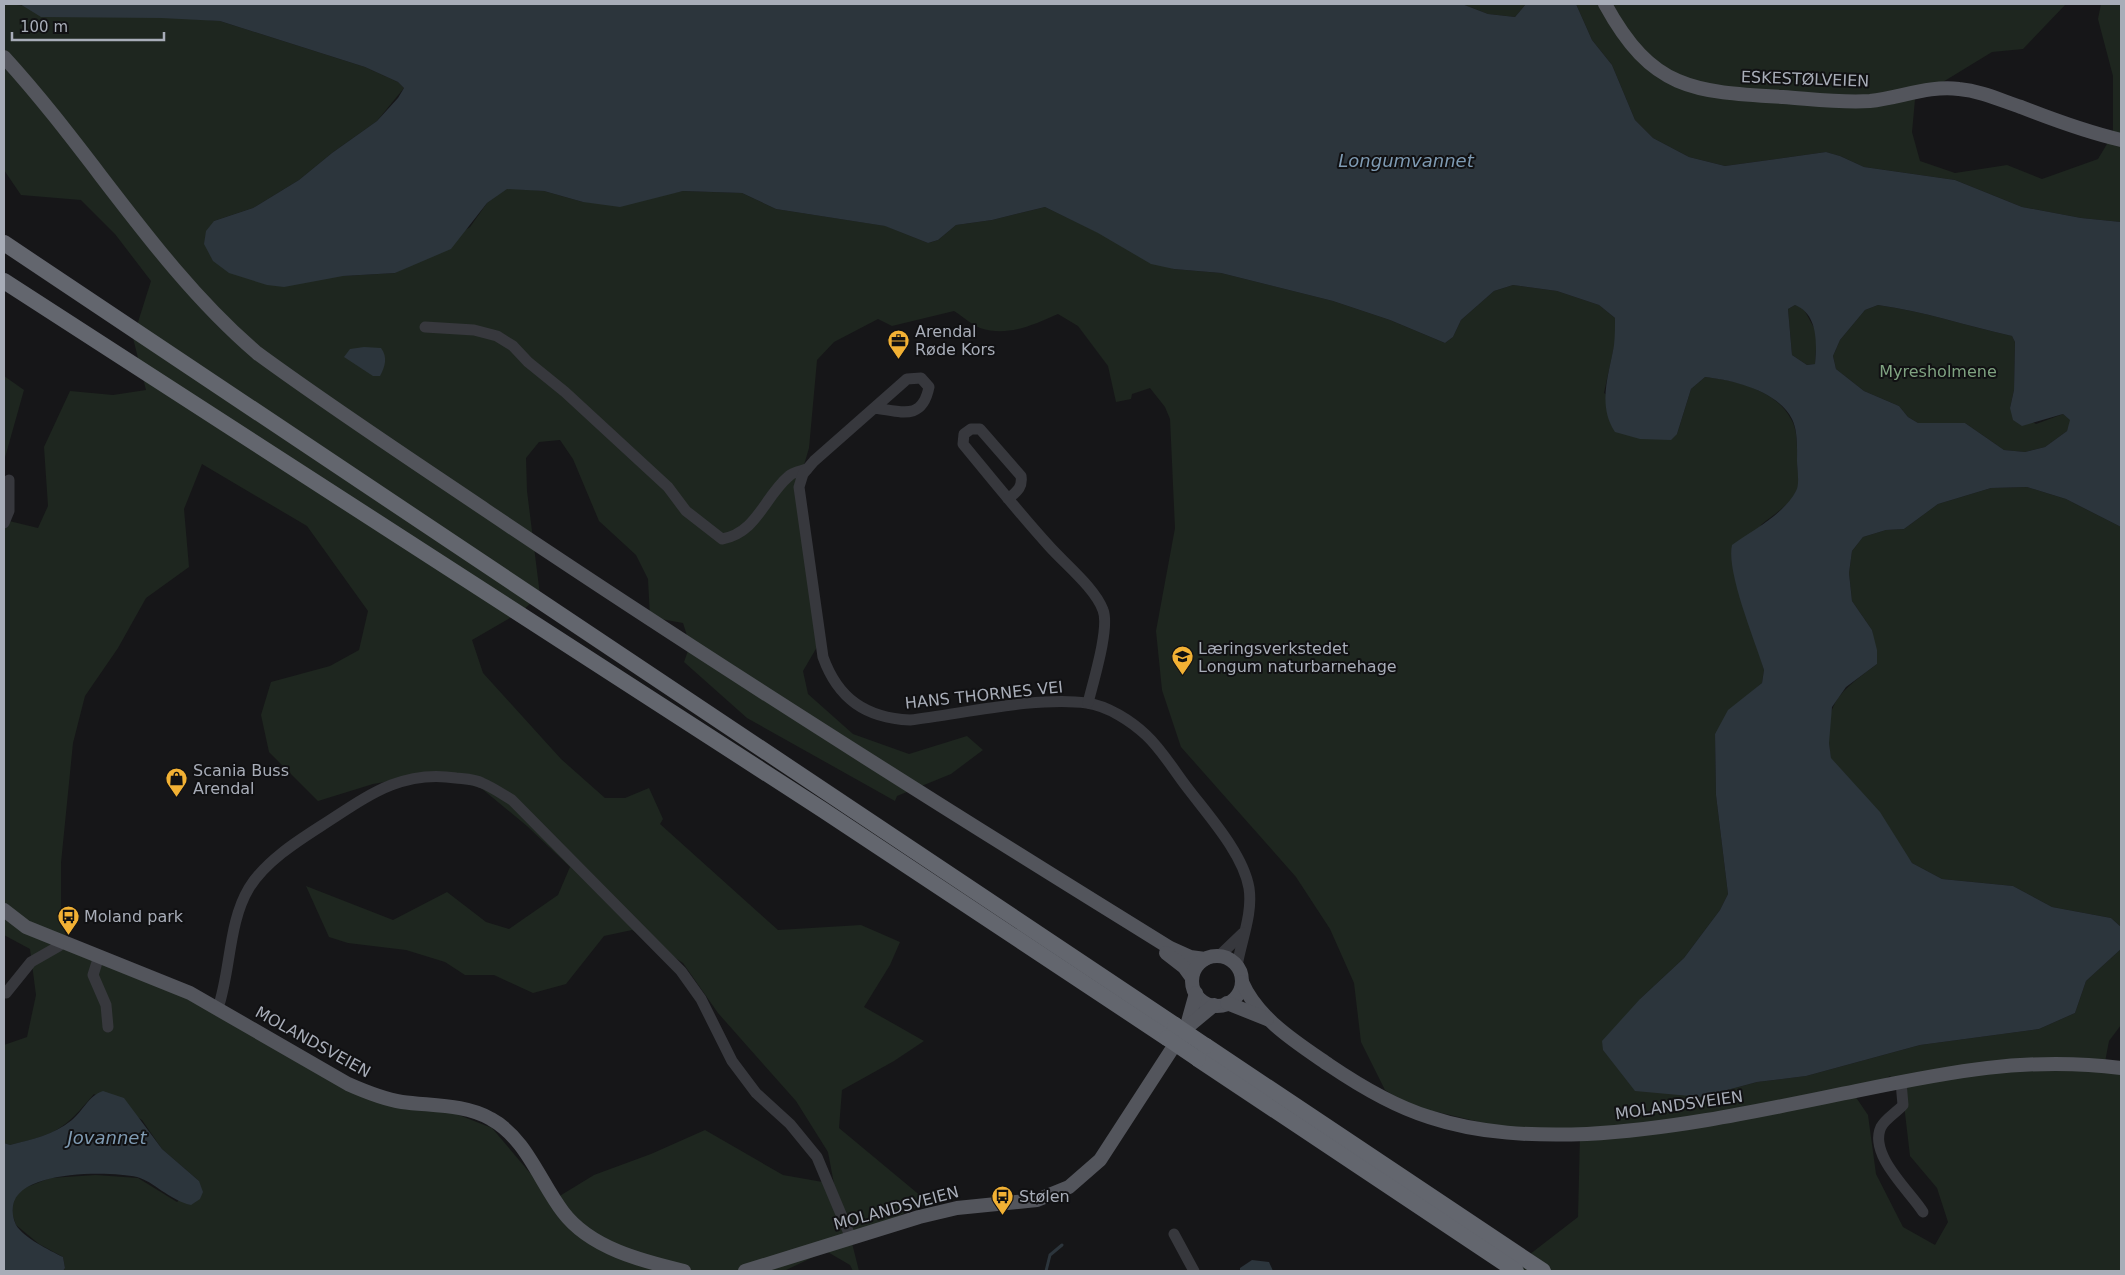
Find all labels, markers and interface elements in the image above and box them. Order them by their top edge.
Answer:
scale bar [12,10,165,42]
text: 100 m [20,18,68,36]
street label: ESKESTØLVEIEN [1741,67,1869,91]
water label: Longumvannet [1338,150,1475,171]
place label: Arendal Røde Kors [915,322,995,359]
office icon: Arendal Røde Kors [887,328,911,359]
park label: Myresholmene [1879,362,1997,381]
place label: Læringsverkstedet Longum naturbarnehage [1198,639,1397,676]
school or university icon: Læringsverkstedet Longum naturbarnehage [1170,645,1194,676]
street label: HANS THORNES VEI [904,677,1064,713]
place label: Scania Buss Arendal [193,761,289,798]
shop icon: Scania Buss Arendal [165,767,189,798]
bus stop icon: Moland park [56,904,80,935]
place label: Moland park [84,907,184,926]
street label: MOLANDSVEIEN [252,1002,374,1082]
street label: MOLANDSVEIEN [1614,1087,1744,1123]
water label: Jovannet [65,1127,147,1148]
street label: MOLANDSVEIEN [831,1182,961,1234]
bus stop icon: Stølen [991,1184,1015,1215]
place label: Stølen [1019,1187,1070,1206]

